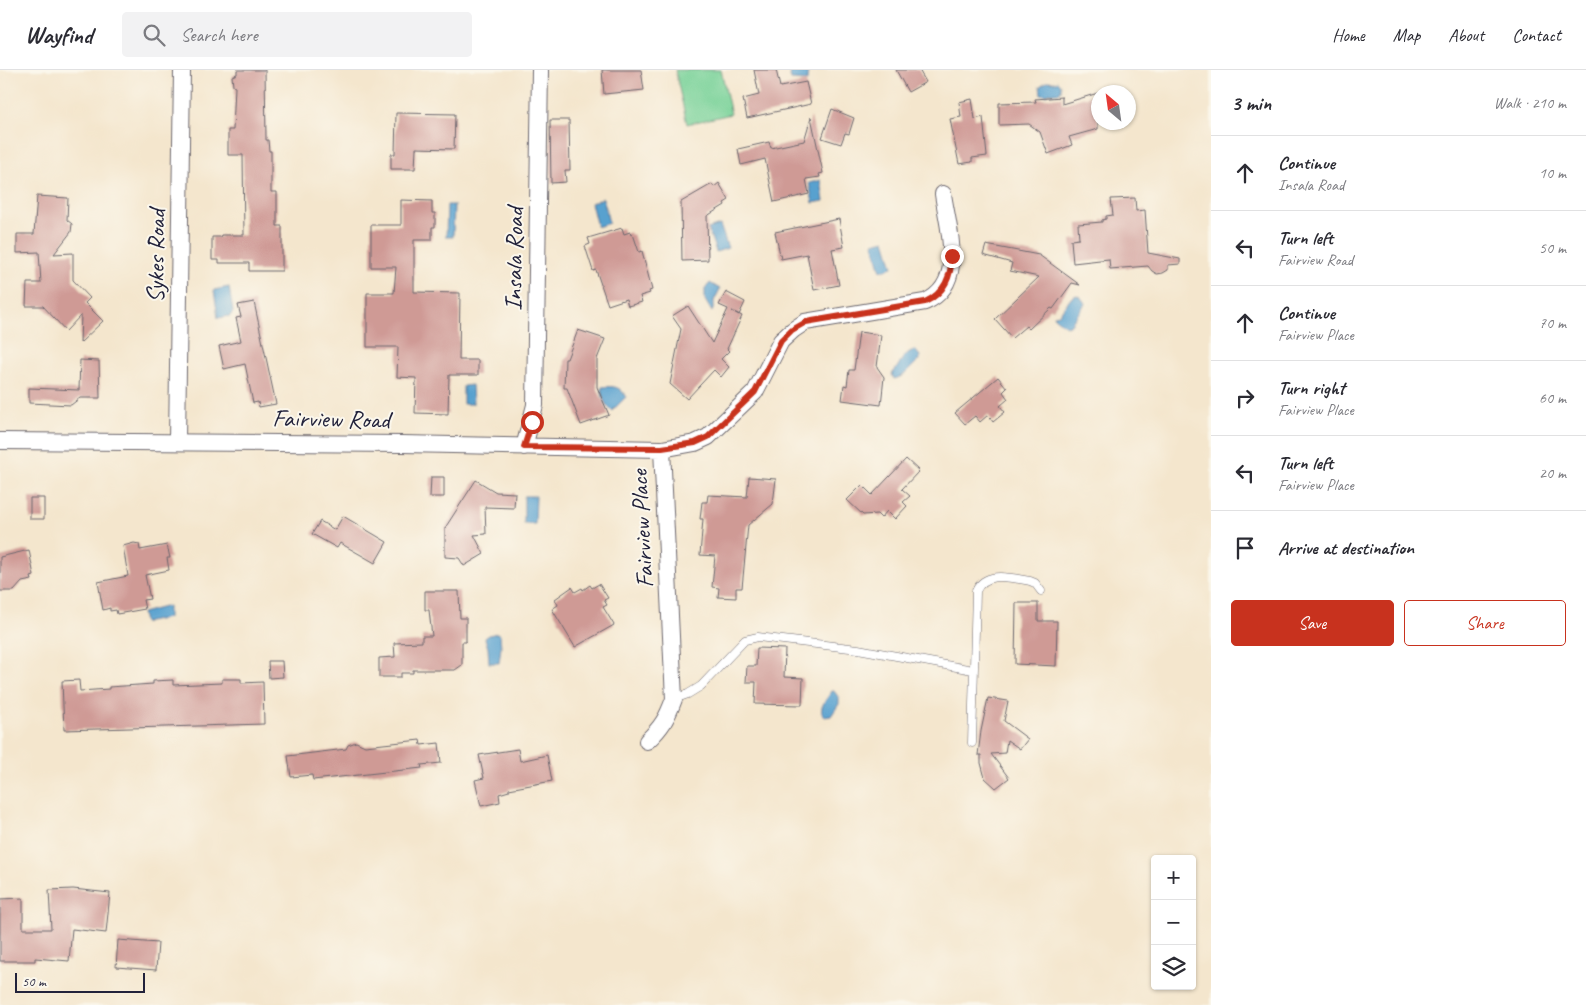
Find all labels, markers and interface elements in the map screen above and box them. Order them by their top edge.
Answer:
search box [122,12,472,57]
text: Wayfind [25,20,92,50]
icon: search [140,21,168,49]
text: Search here [180,23,258,47]
text: Home [1332,24,1365,46]
text: Map [1393,24,1420,46]
text: About [1448,24,1484,46]
text: Contact [1512,24,1561,46]
north arrow [1091,85,1136,130]
text: 3 min [1231,90,1271,116]
text: Walk · 210 m [1494,93,1566,113]
text: Continue [1278,151,1335,175]
icon: ahead [1231,159,1259,187]
text: 10 m [1539,163,1566,183]
text: Insala Road [1278,175,1344,195]
street label: Insala Road [497,203,531,311]
street label: Sykes Road [139,205,173,303]
text: Turn left [1278,226,1333,250]
icon: left [1231,234,1259,262]
text: 50 m [1539,238,1566,258]
route end [941,245,964,268]
text: Fairview Road [1278,250,1353,270]
text: Continue [1278,301,1335,325]
icon: ahead [1231,309,1259,337]
text: 70 m [1539,313,1566,333]
text: Fairview Place [1278,325,1354,345]
text: Turn right [1278,376,1345,400]
icon: right [1231,384,1259,412]
text: 60 m [1539,388,1566,408]
text: Fairview Place [1278,400,1354,420]
street label: Fairview Road [272,402,394,436]
route start [521,411,544,434]
text: Turn left [1278,451,1333,475]
icon: left [1231,459,1259,487]
text: 20 m [1539,463,1566,483]
street label: Fairview Place [623,467,661,589]
text: Fairview Place [1278,475,1354,495]
icon: arrive [1231,534,1259,562]
text: Arrive at destination [1278,536,1414,560]
button: Save [1231,600,1394,646]
button: Share [1404,600,1566,646]
map controls [1151,855,1196,990]
button: + [1151,855,1196,900]
button: − [1151,900,1196,945]
button: layers [1151,945,1196,990]
scale bar [15,970,145,993]
text: 50 m [22,973,46,990]

